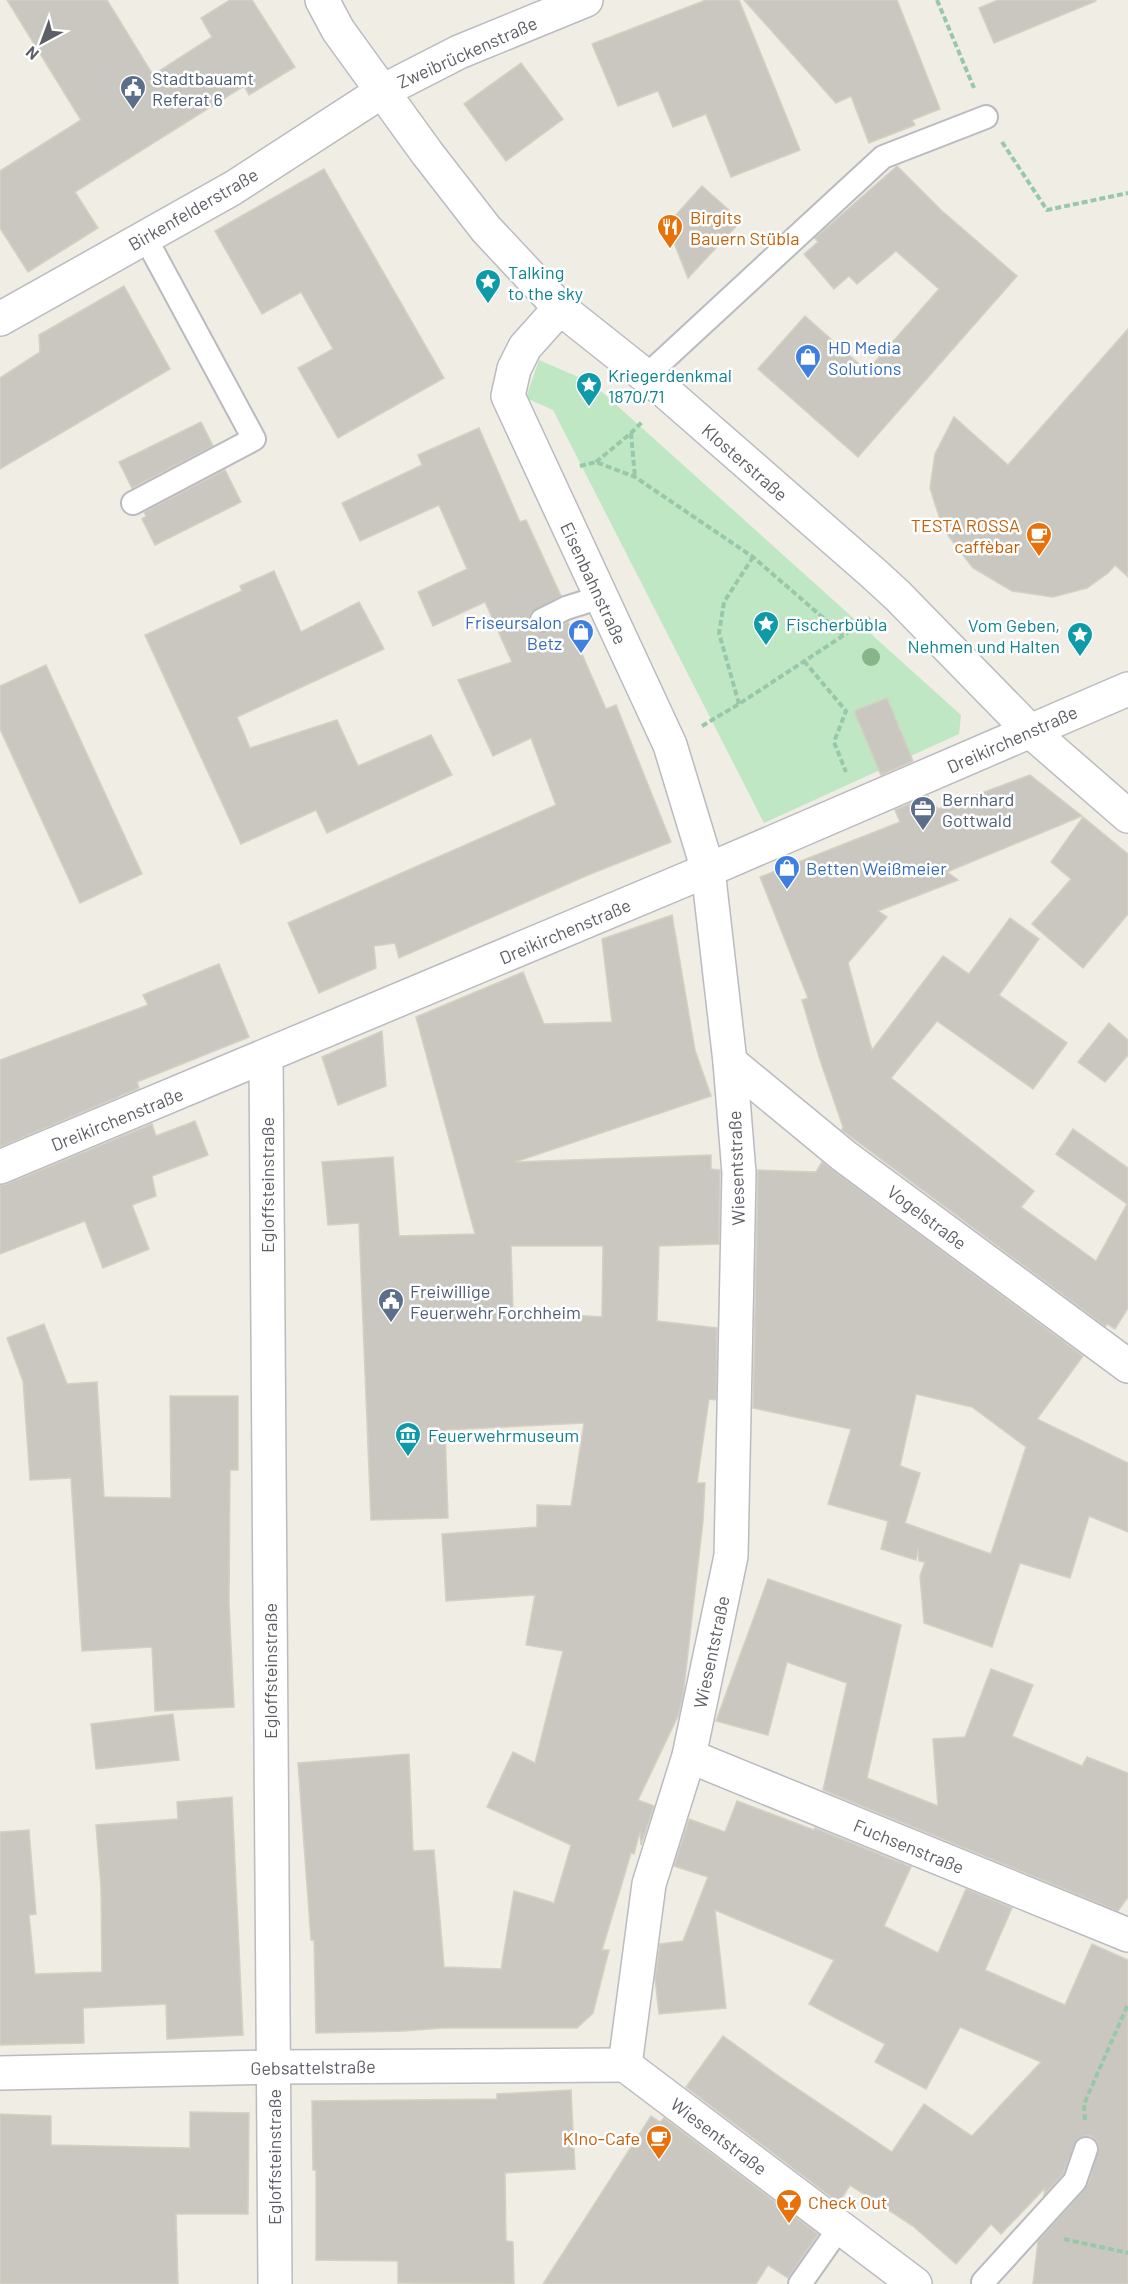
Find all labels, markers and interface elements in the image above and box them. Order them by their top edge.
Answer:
street label: Zweibrückenstraße [394,11,540,93]
north arrow [12,12,72,72]
text: N [22,43,42,64]
place label: Stadtbauamt Referat 6 [152,67,254,110]
public building icon: Stadtbauamt Referat 6 [118,73,148,111]
street label: Birkenfelderstraße [124,163,262,255]
place label: Birgits Bauern Stübla [690,206,799,249]
restaurant icon: Birgits Bauern Stübla [655,212,685,250]
place label: Talking to the sky [508,261,583,304]
place icon: Talking to the sky [473,267,503,305]
place label: HD Media Solutions [828,336,901,379]
shop icon: HD Media Solutions [793,342,823,380]
place label: Kriegerdenkmal 1870/71 [608,364,732,407]
place icon: Kriegerdenkmal 1870/71 [574,370,604,408]
street label: Klosterstraße [698,419,792,505]
place label: TESTA ROSSA caffèbar [911,514,1020,557]
street label: Eisenbahnstraße [556,518,632,648]
cafe icon: TESTA ROSSA caffèbar [1024,520,1054,558]
place icon: Fischerbübla [751,609,781,647]
place label: Friseursalon Betz [465,611,562,654]
place label: Fischerbübla [786,613,887,635]
place label: Vom Geben, Nehmen und Halten [908,614,1060,657]
shop icon: Friseursalon Betz [566,617,596,655]
place icon: Vom Geben, Nehmen und Halten [1065,620,1095,658]
street label: Dreikirchenstraße [943,700,1081,778]
place label: Bernhard Gottwald [942,788,1014,831]
office icon: Bernhard Gottwald [908,794,938,832]
shop icon: Betten Weißmeier [772,853,802,891]
place label: Betten Weißmeier [806,857,947,879]
street label: Dreikirchenstraße [496,893,634,969]
street label: Dreikirchenstraße [48,1082,186,1156]
street label: Wiesentstraße [723,1110,749,1226]
street label: Egloffsteinstraße [256,1117,278,1253]
street label: Vogelstraße [883,1180,971,1254]
place label: Freiwillige Feuerwehr Forchheim [410,1280,581,1323]
public building icon: Freiwillige Feuerwehr Forchheim [376,1286,406,1324]
museum icon: Feuerwehrmuseum [393,1420,423,1458]
place label: Feuerwehrmuseum [428,1424,579,1446]
street label: Wiesentstraße [688,1594,734,1710]
street label: Egloffsteinstraße [259,1603,281,1739]
street label: Fuchsenstraße [851,1814,967,1878]
street label: Gebsattelstraße [250,2055,376,2079]
street label: Egloffsteinstraße [263,2089,285,2225]
street label: Wiesentstraße [667,2093,771,2179]
cafe icon: KIno-Cafe [644,2123,674,2161]
place label: KIno-Cafe [563,2127,640,2149]
bar icon: Check Out [774,2187,804,2225]
place label: Check Out [808,2191,887,2213]

